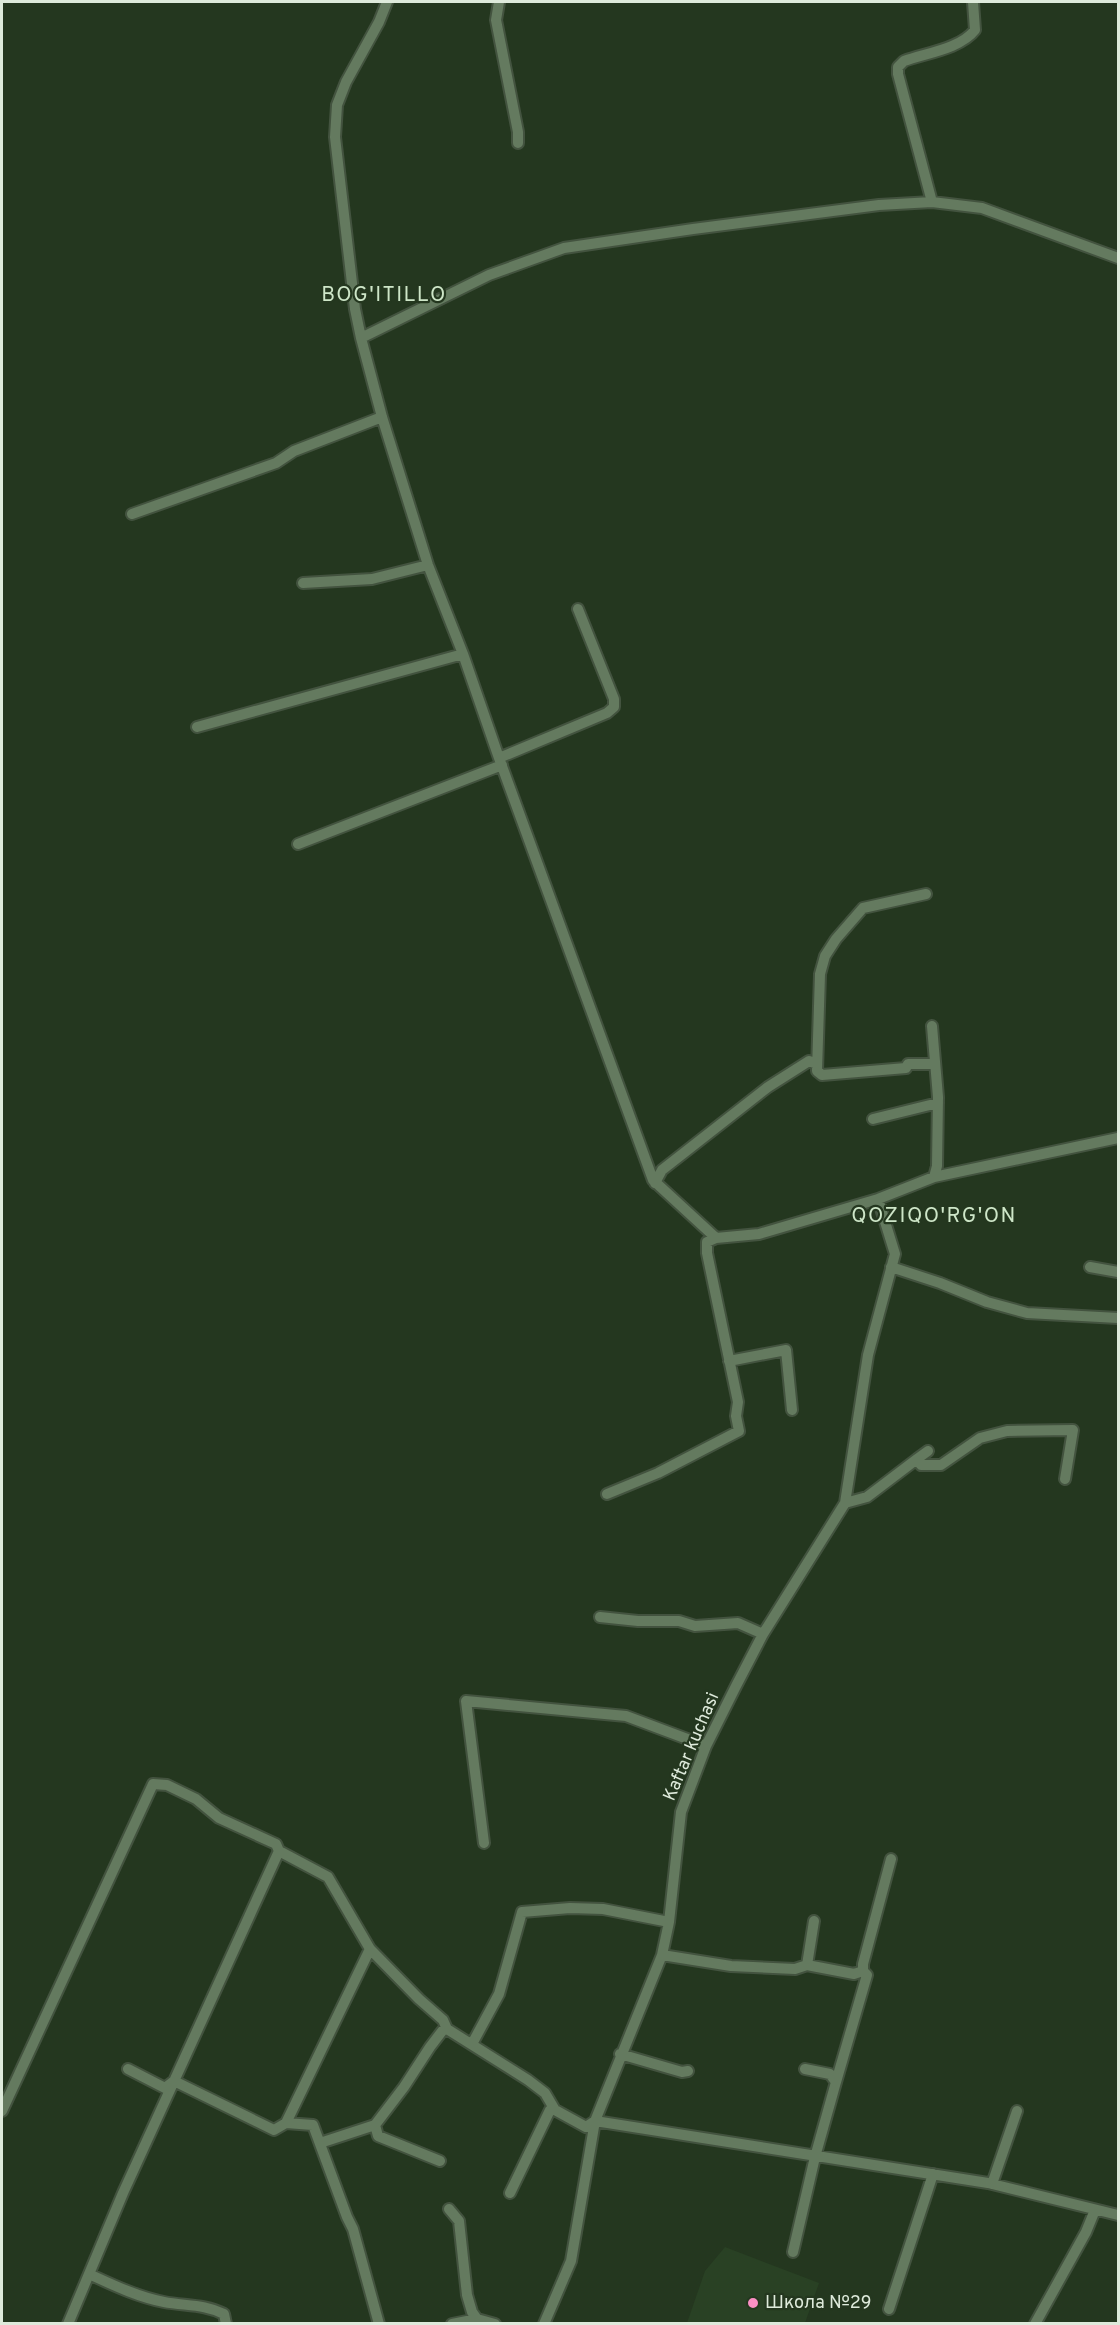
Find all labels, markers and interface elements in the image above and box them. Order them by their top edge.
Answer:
district label: BOG'ITILLO [321,282,447,309]
district label: QOZIQO'RG'ON [851,1203,1017,1230]
street label: Kaftar kuchasi [659,1689,725,1805]
place label: Школа №29 [765,2292,872,2315]
marker: Школа №29 [746,2296,760,2310]

